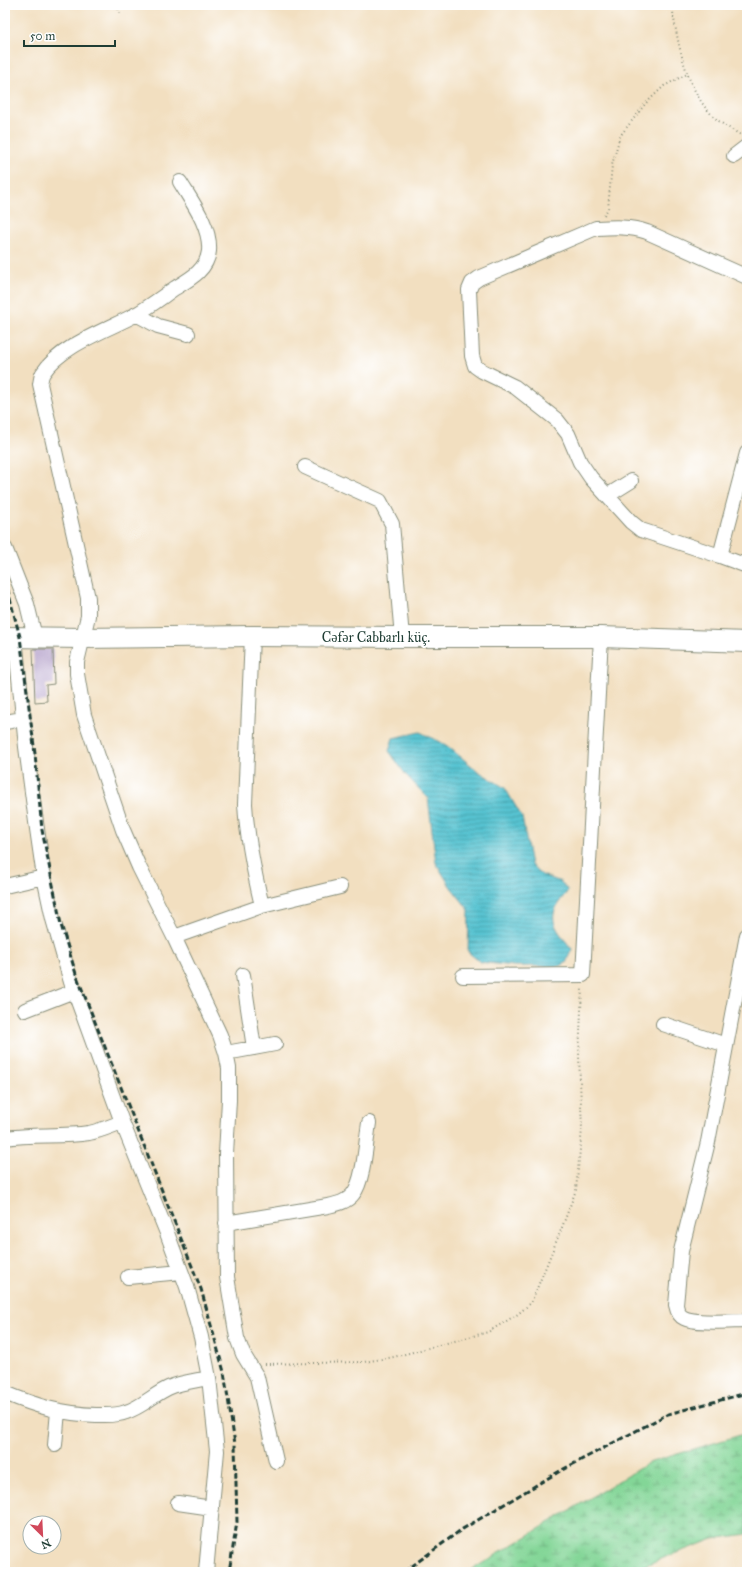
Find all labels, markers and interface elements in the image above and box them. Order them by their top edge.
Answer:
scale bar [24,22,115,48]
text: 50 m [30,29,55,43]
street label: Cəfər Cabbarlı küç. [322,629,430,646]
north arrow [22,1515,62,1555]
text: N [38,1536,53,1552]

